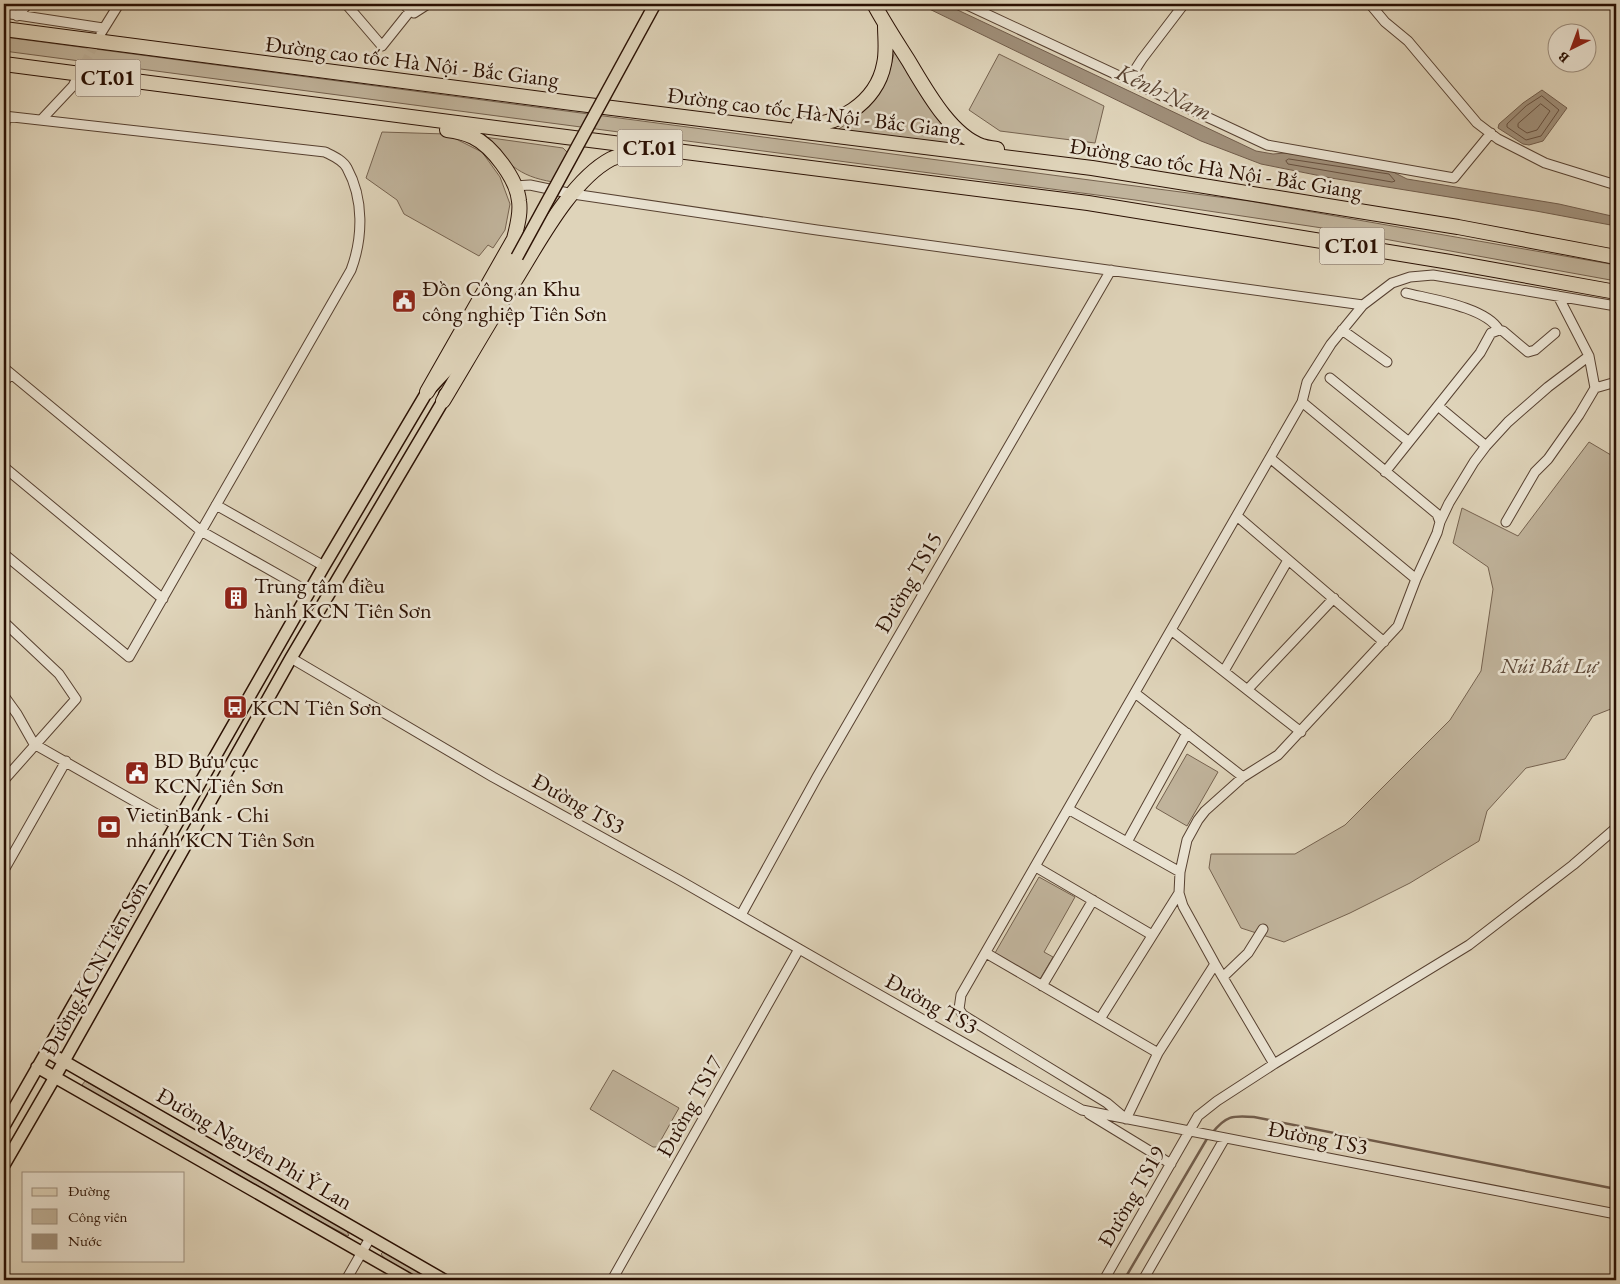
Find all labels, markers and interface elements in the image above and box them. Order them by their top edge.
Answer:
north arrow [1548,22,1598,72]
street label: Đường cao tốc Hà Nội - Bắc Giang [264,29,561,94]
text: B [1554,48,1573,67]
water label: Kênh Nam [1110,55,1217,127]
road number: CT.01 [76,59,140,96]
street label: Đường cao tốc Hà Nội - Bắc Giang [666,80,963,145]
road number: CT.01 [618,130,682,167]
street label: Đường cao tốc Hà Nội - Bắc Giang [1068,131,1365,206]
road number: CT.01 [1320,228,1384,264]
place label: Đồn Công an Khu công nghiệp Tiên Sơn [422,274,607,328]
public building icon: Đồn Công an Khu công nghiệp Tiên Sơn [391,288,417,314]
street label: Đường TS15 [868,527,949,638]
place label: Trung tâm điều hành KCN Tiên Sơn [254,571,432,625]
building icon: Trung tâm điều hành KCN Tiên Sơn [223,585,249,611]
park label: Núi Bất Lự [1499,651,1600,680]
place label: KCN Tiên Sơn [252,693,383,722]
bus stop icon: KCN Tiên Sơn [222,694,248,720]
place label: BD Bưu cục KCN Tiên Sơn [154,746,285,800]
public building icon: BD Bưu cục KCN Tiên Sơn [124,760,150,786]
street label: Đường TS3 [527,766,630,841]
place label: VietinBank - Chi nhánh KCN Tiên Sơn [126,800,316,854]
bank icon: VietinBank - Chi nhánh KCN Tiên Sơn [96,814,122,840]
street label: Đường KCN Tiên Sơn [34,875,155,1061]
street label: Đường TS3 [880,966,983,1041]
street label: Đường TS17 [650,1050,729,1162]
street label: Đường Nguyên Phi Ỷ Lan [152,1080,358,1217]
street label: Đường TS3 [1265,1114,1370,1161]
street label: Đường TS19 [1091,1140,1172,1252]
legend [22,1172,185,1262]
text: Đường [68,1181,110,1200]
text: Công viên [68,1207,128,1226]
text: Nước [68,1231,102,1250]

